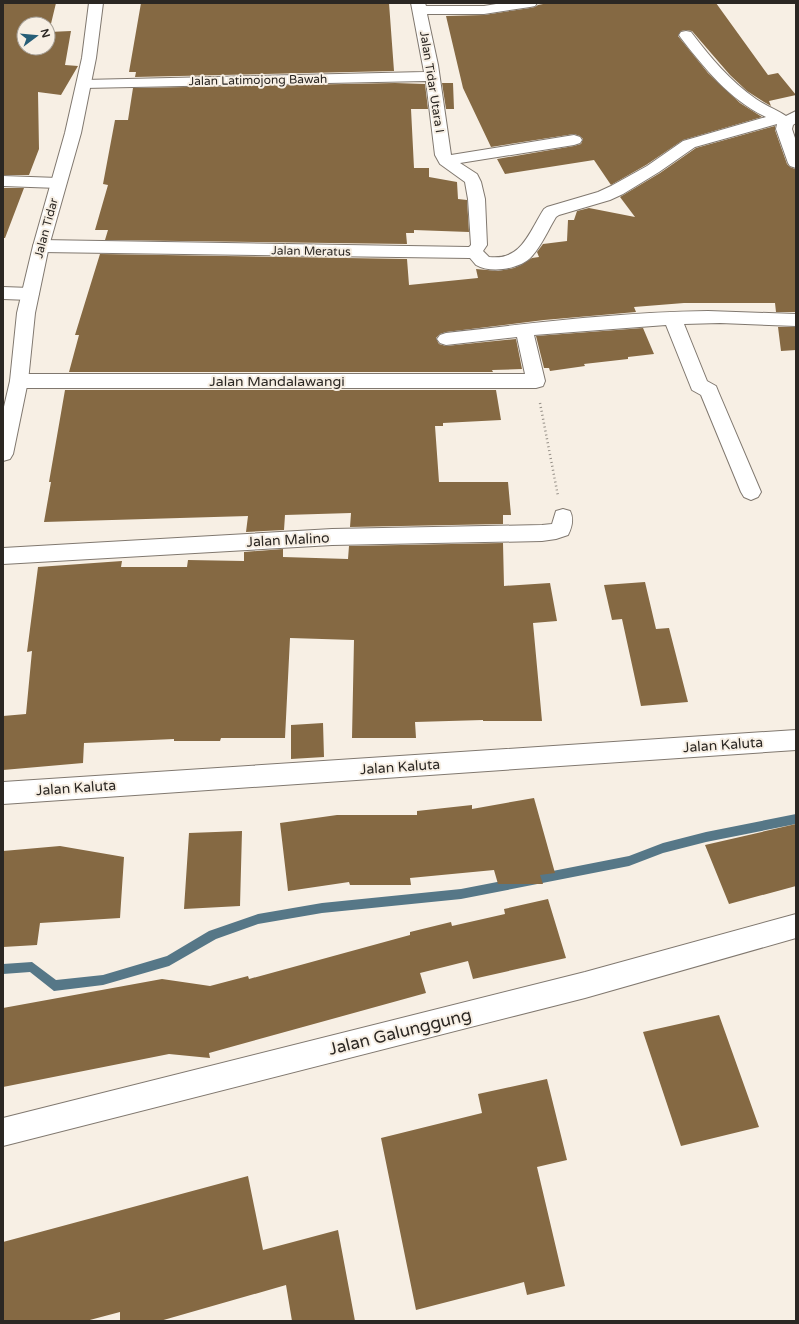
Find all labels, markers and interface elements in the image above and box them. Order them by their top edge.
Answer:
north arrow [16,16,56,56]
text: N [38,27,53,39]
street label: Jalan Tidar Utara I [417,30,447,134]
street label: Jalan Latimojong Bawah [189,72,327,88]
street label: Jalan Tidar [31,196,61,260]
street label: Jalan Meratus [271,243,351,259]
street label: Jalan Mandalawangi [209,373,345,390]
street label: Jalan Malino [246,529,330,551]
street label: Jalan Kaluta [682,734,764,756]
street label: Jalan Kaluta [359,756,441,778]
street label: Jalan Kaluta [35,777,117,799]
street label: Jalan Galunggung [326,1004,474,1060]

